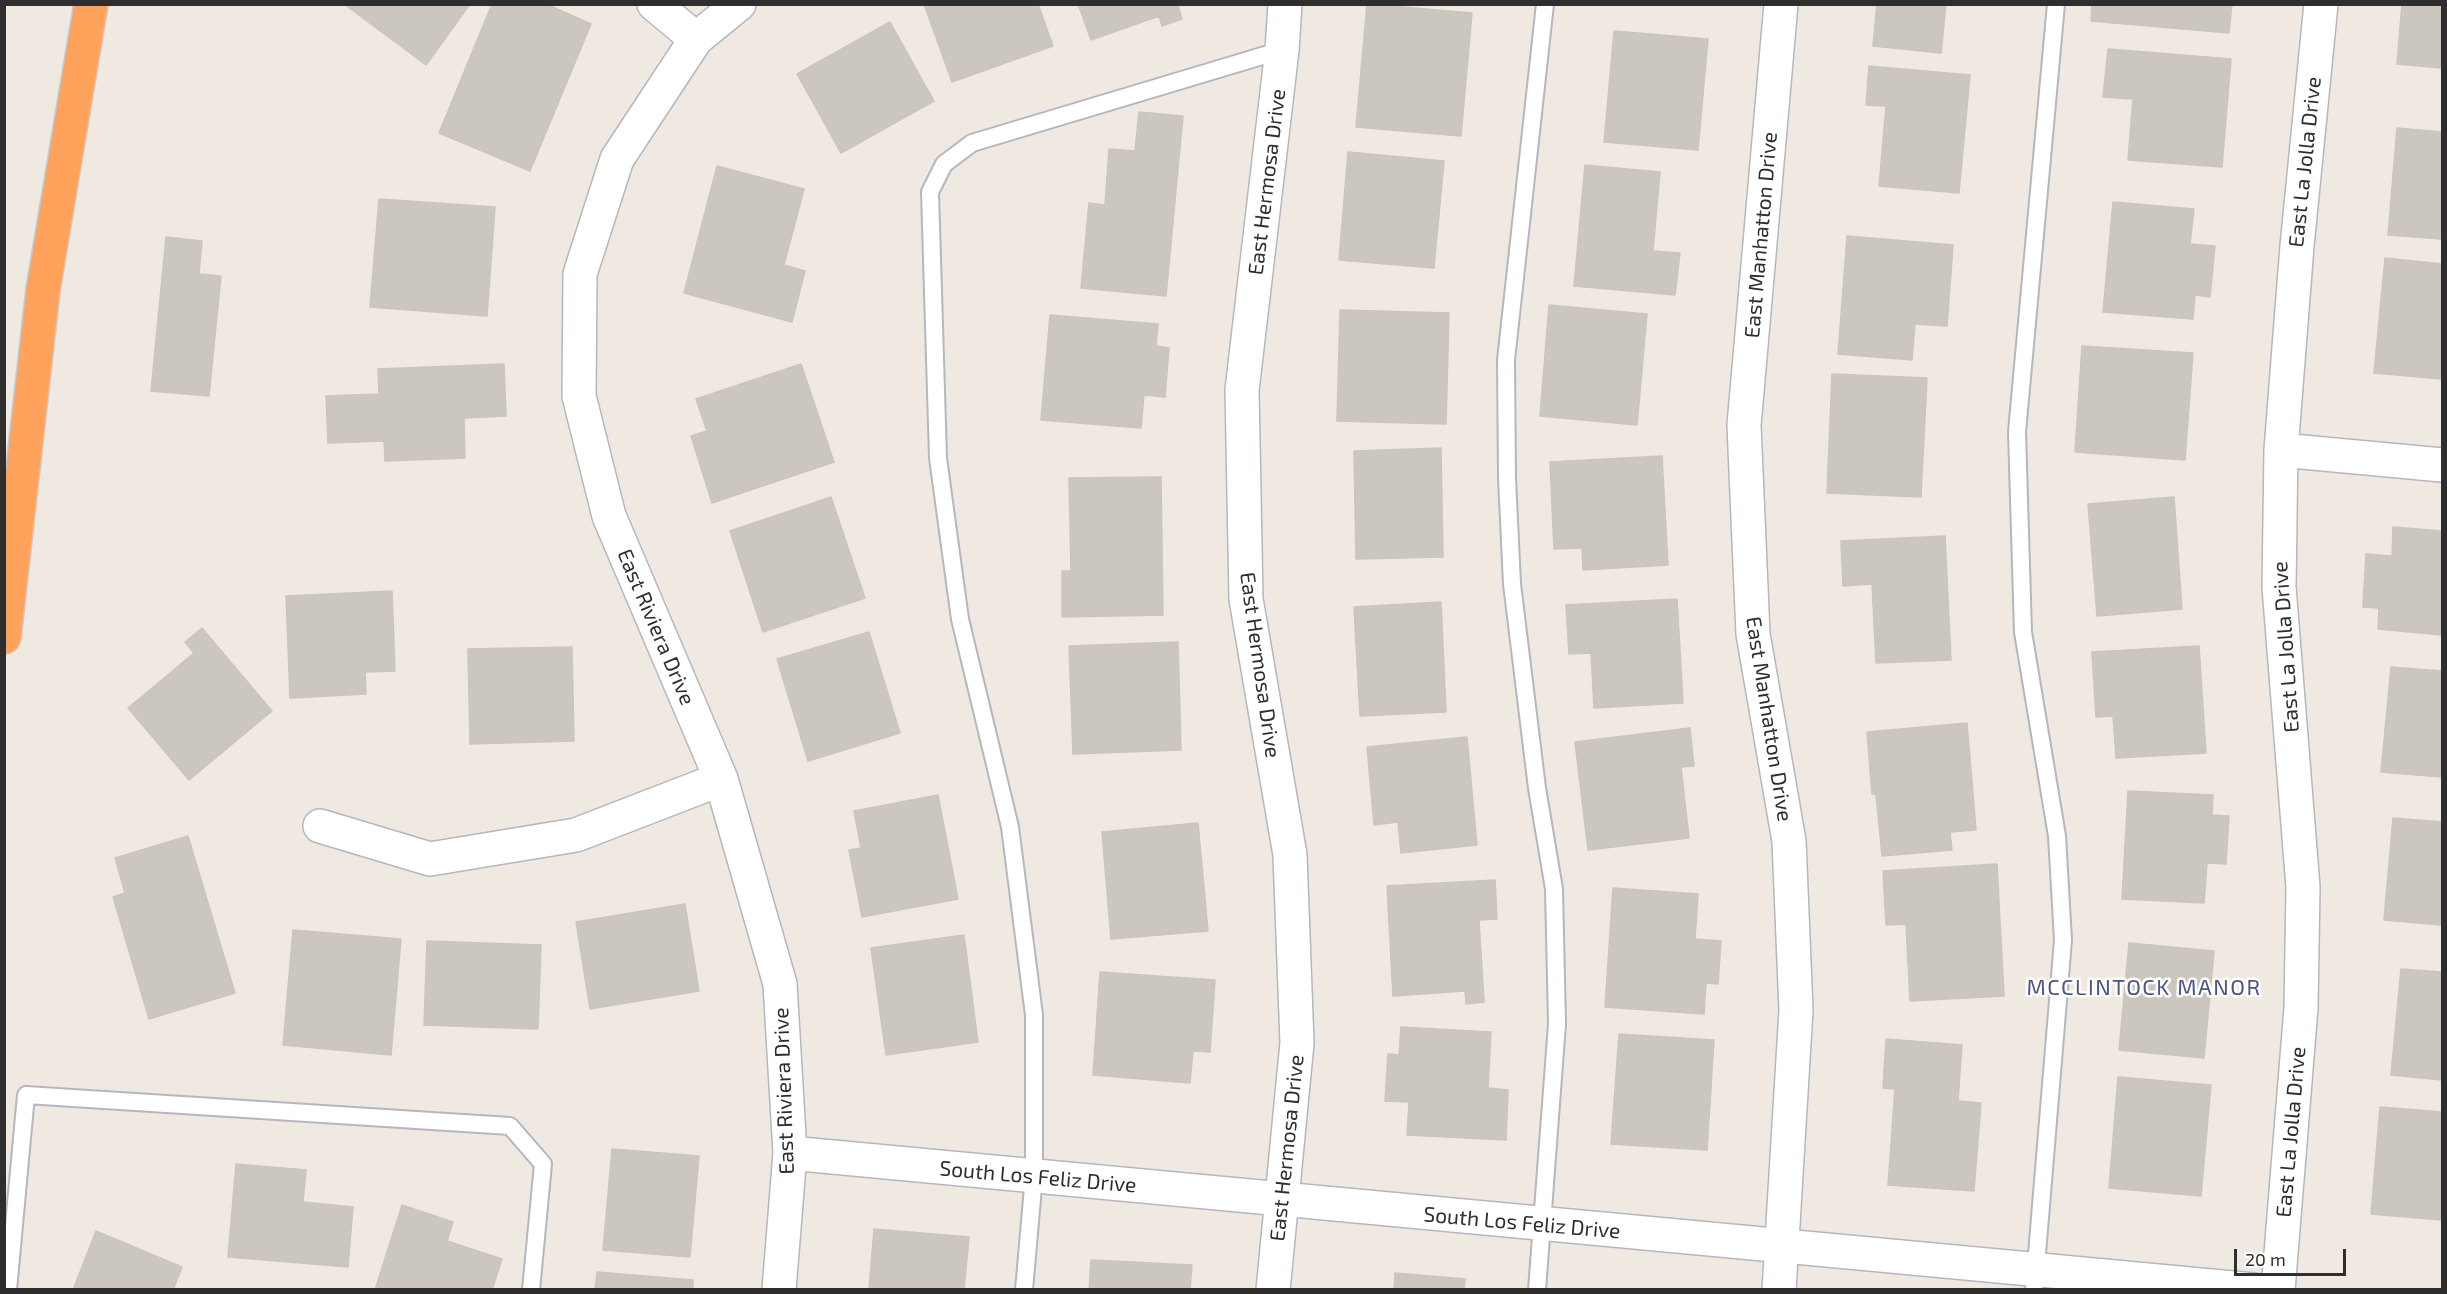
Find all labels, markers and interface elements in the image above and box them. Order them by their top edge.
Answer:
street label: East La Jolla Drive [2284,76,2326,248]
street label: East Hermosa Drive [1243,87,1291,277]
street label: East Manhatton Drive [1739,131,1783,339]
street label: East Riviera Drive [612,545,700,709]
street label: East La Jolla Drive [2267,561,2305,733]
street label: East Hermosa Drive [1234,570,1286,760]
street label: East Manhatton Drive [1740,615,1798,823]
district label: MCCLINTOCK MANOR [2026,975,2262,1001]
street label: East Riviera Drive [768,1007,800,1175]
street label: East La Jolla Drive [2271,1046,2311,1218]
street label: East Hermosa Drive [1265,1053,1309,1243]
street label: South Los Feliz Drive [939,1156,1137,1198]
street label: South Los Feliz Drive [1423,1202,1621,1244]
scale bar [2237,1237,2350,1275]
text: 20 m [2245,1248,2286,1270]

